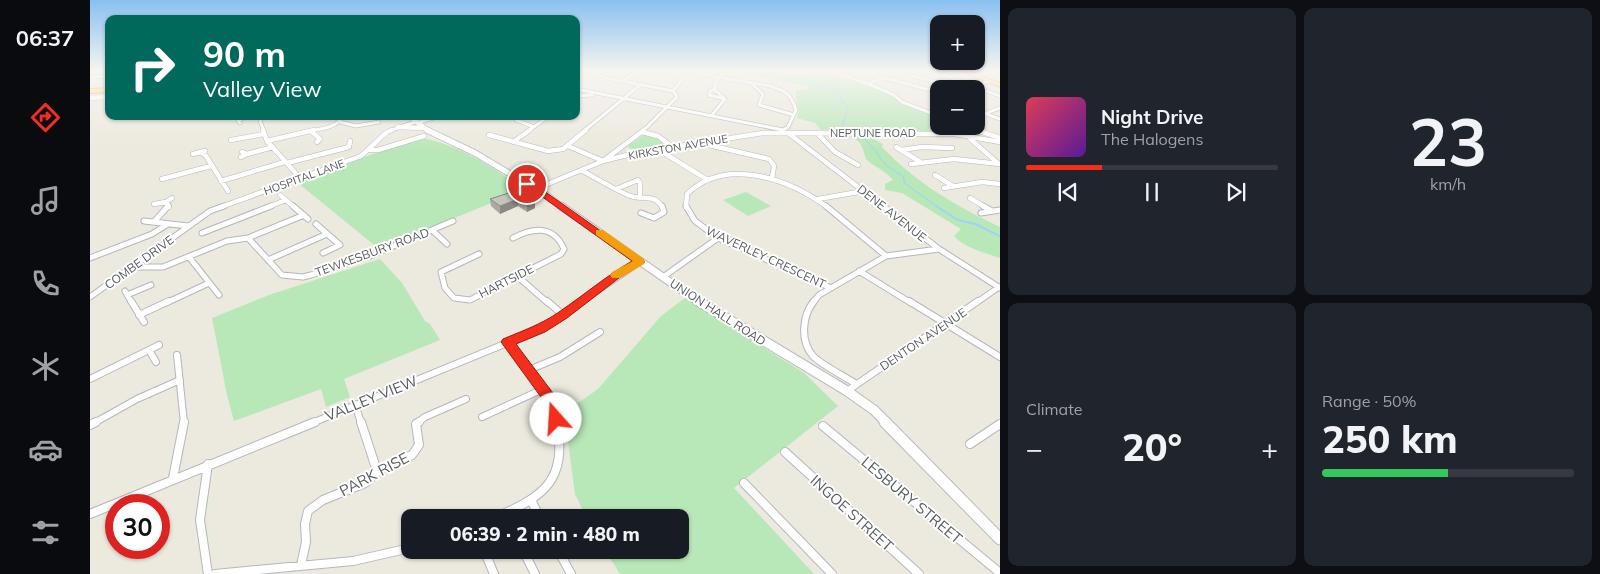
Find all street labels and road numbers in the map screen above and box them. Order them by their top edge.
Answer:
street label: NEPTUNE ROAD [830,126,916,140]
street label: KIRKSTON AVENUE [627,131,729,163]
street label: HOSPITAL LANE [262,156,346,198]
street label: DENE AVENUE [854,181,930,245]
street label: WAVERLEY CRESCENT [704,223,829,292]
street label: TEWKESBURY ROAD [313,224,431,280]
street label: COMBE DRIVE [102,232,176,292]
street label: HARTSIDE [476,261,536,301]
street label: UNION HALL ROAD [667,275,769,349]
street label: DENTON AVENUE [877,304,969,374]
street label: VALLEY VIEW [322,371,421,425]
street label: PARK RISE [336,448,412,500]
street label: LESBURY STREET [858,452,966,548]
street label: INGOE STREET [806,471,898,555]

